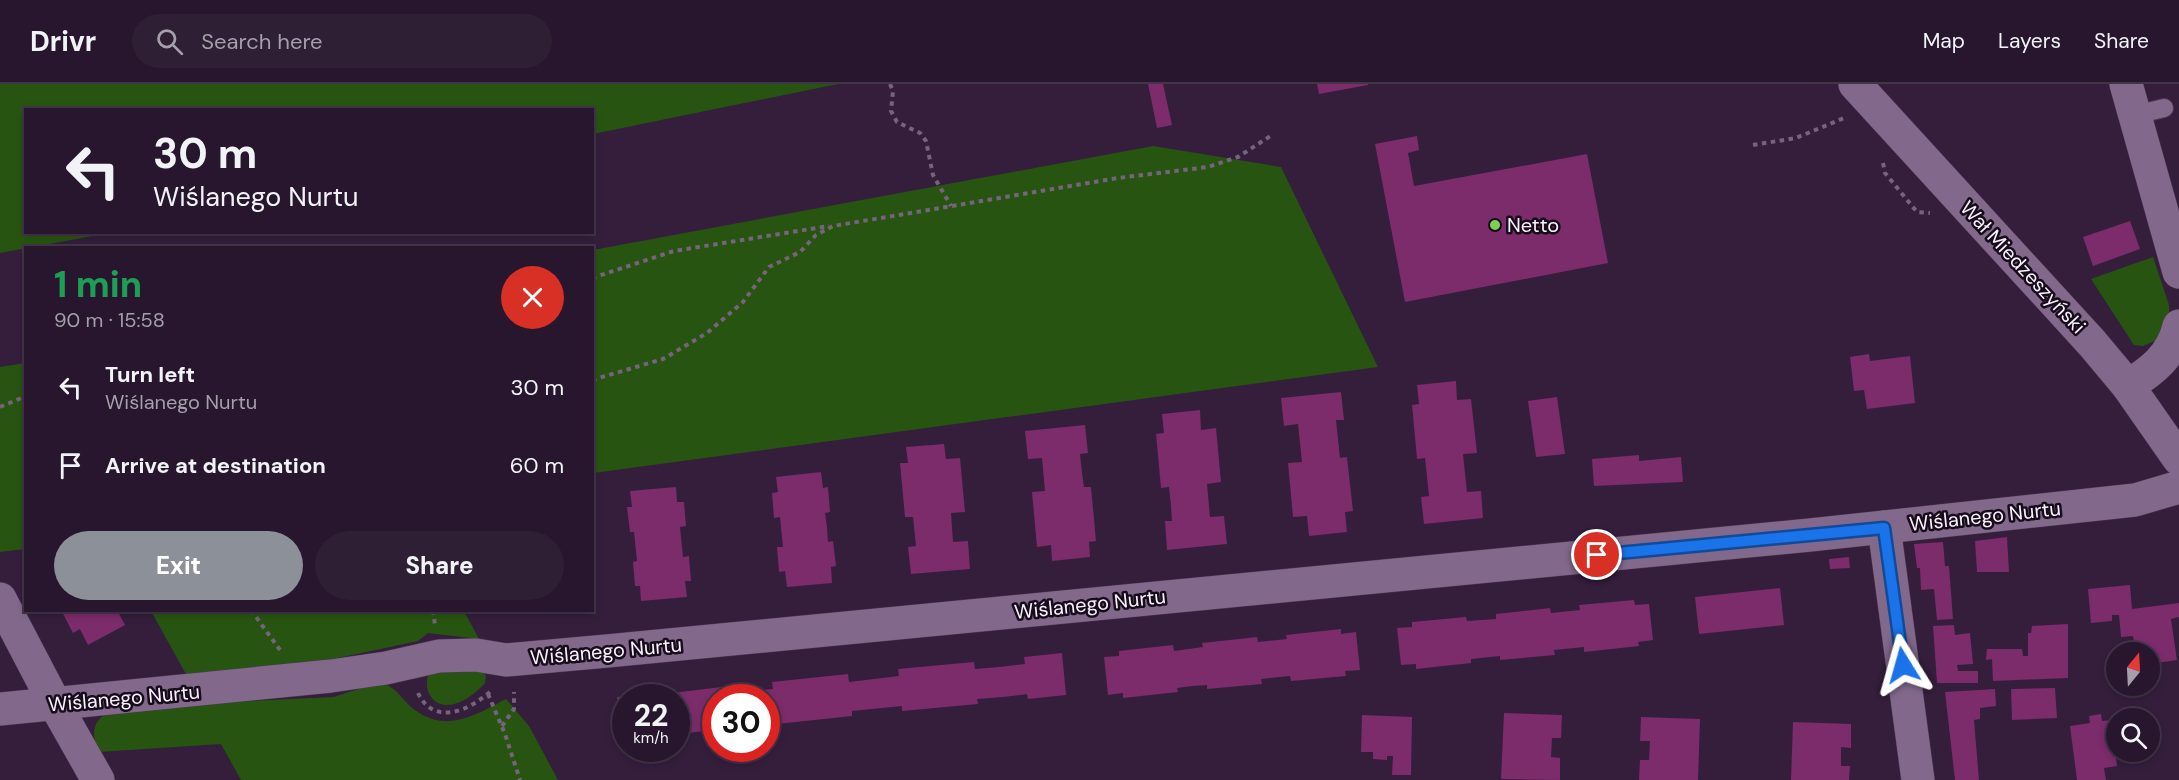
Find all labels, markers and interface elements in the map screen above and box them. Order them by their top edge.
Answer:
search box [132,14,552,68]
text: Drivr [30,23,96,60]
icon: search [153,25,186,58]
text: Search here [201,27,323,56]
text: Map [1923,27,1965,55]
text: Layers [1998,27,2061,55]
text: Share [2094,27,2149,55]
text: 30 m [153,126,257,181]
icon: left [54,132,132,210]
text: Wiślanego Nurtu [153,179,359,214]
street label: Wał Miedzeszyński [1955,195,2091,339]
place label: Netto [1507,212,1559,238]
marker: Netto [1488,218,1502,232]
text: 1 min [54,261,142,308]
button: close [501,266,564,329]
text: 90 m · 15:58 [54,307,165,333]
text: Turn left [105,360,195,389]
icon: left [54,371,87,404]
text: 30 m [510,373,564,402]
text: Wiślanego Nurtu [105,389,257,415]
icon: arrive [54,449,87,482]
text: Arrive at destination [105,451,326,480]
text: 60 m [510,451,564,480]
street label: Wiślanego Nurtu [1908,495,2062,537]
pin [1571,529,1622,580]
button: Exit [54,531,303,600]
button: Share [315,531,564,600]
icon: arrive [1580,538,1613,571]
street label: Wiślanego Nurtu [1013,583,1167,625]
street label: Wiślanego Nurtu [529,631,683,671]
position arrow [1871,633,1935,697]
north arrow [2106,642,2160,696]
map controls [2106,642,2160,762]
street label: Wiślanego Nurtu [47,678,201,718]
speed limit sign: 30 [702,684,780,762]
text: 22 [634,696,668,735]
button: search [2106,708,2160,762]
text: km/h [633,728,669,748]

